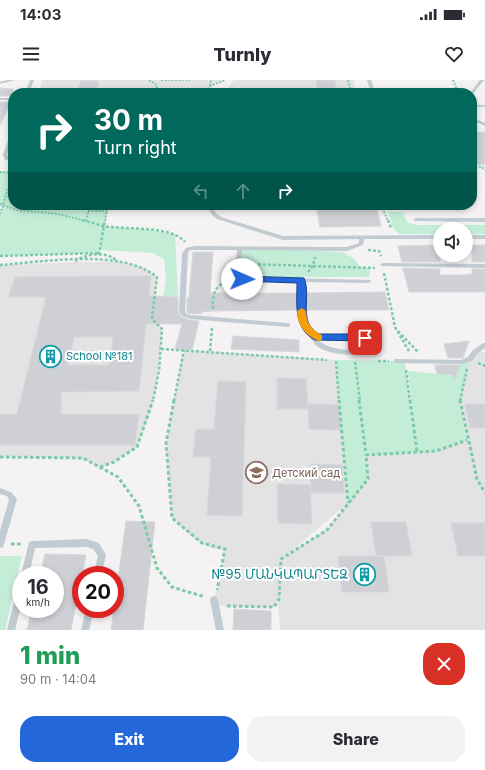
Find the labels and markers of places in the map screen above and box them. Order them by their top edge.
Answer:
pin [348,321,382,355]
building icon: School №181 [38,343,64,369]
place label: School №181 [66,349,133,363]
school or university icon: Детский сад [244,460,270,486]
place label: Детский сад [272,466,340,480]
building icon: №95 ՄԱՆԿԱՊԱՐՏԵԶ [351,561,377,587]
place label: №95 ՄԱՆԿԱՊԱՐՏԵԶ [211,566,348,582]

